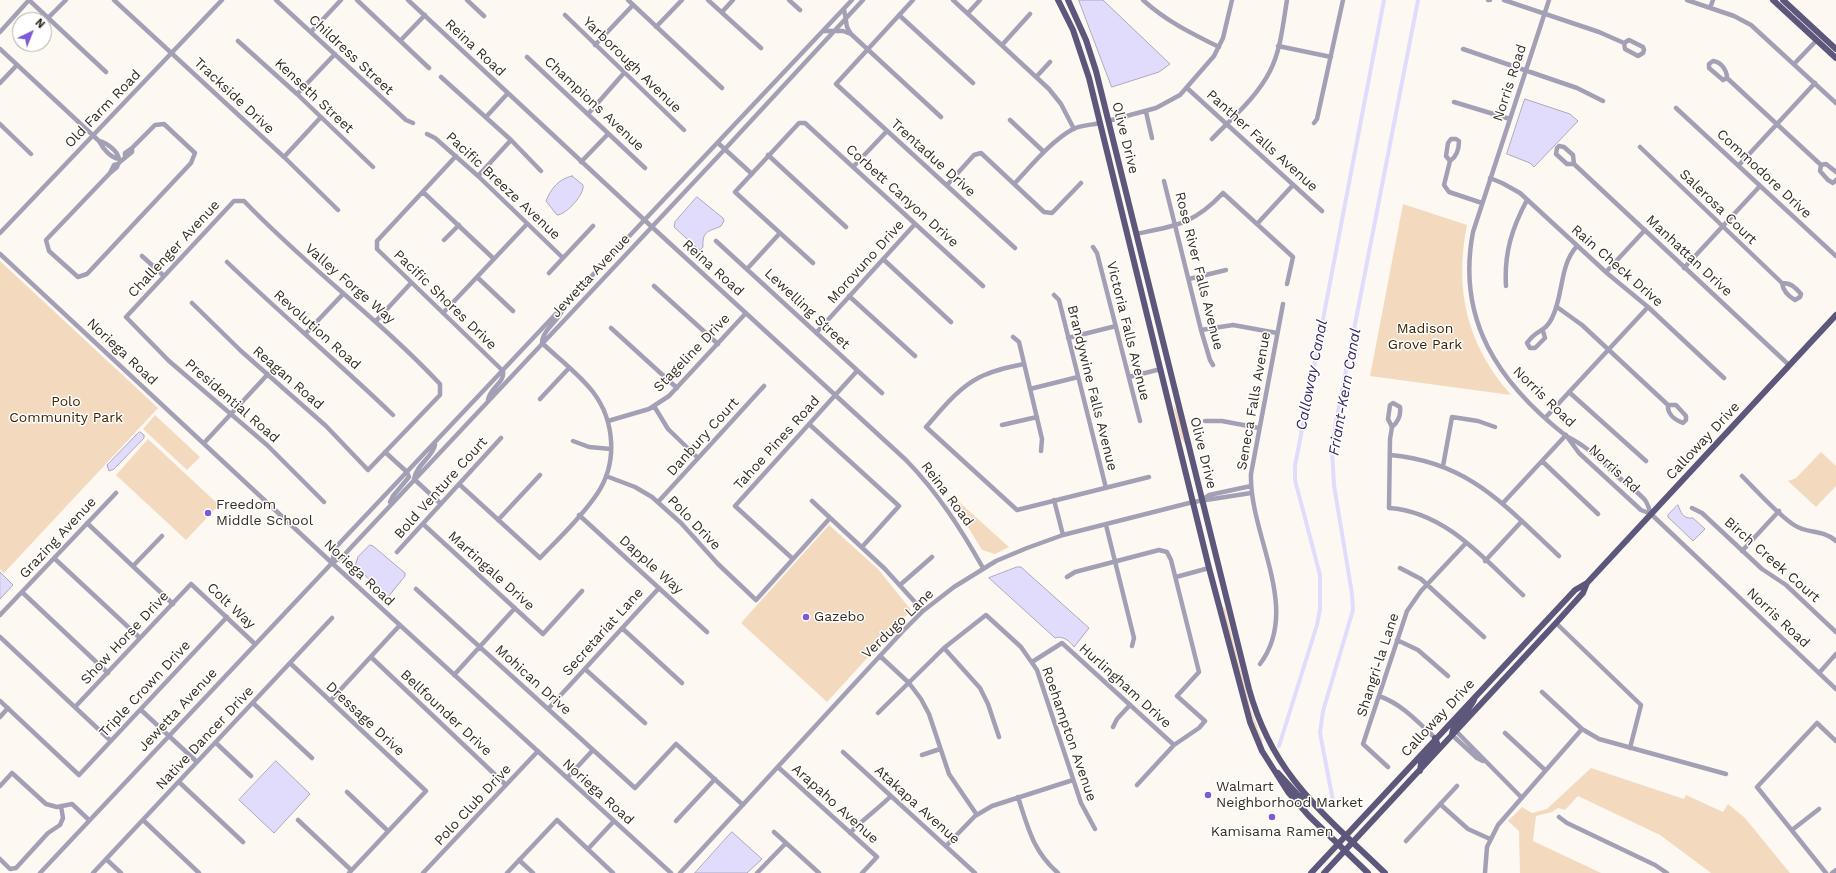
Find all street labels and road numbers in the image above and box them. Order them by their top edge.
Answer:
street label: Childress Street [305,11,397,99]
street label: Yarborough Avenue [579,14,685,116]
street label: Reina Road [441,16,509,80]
street label: Norris Road [1490,42,1530,124]
street label: Champions Avenue [540,53,648,155]
street label: Trackside Drive [190,54,278,138]
street label: Kenseth Street [271,55,357,137]
street label: Old Farm Road [62,66,144,152]
street label: Panther Falls Avenue [1203,87,1321,195]
street label: Olive Drive [1108,100,1142,176]
street label: Trentadue Drive [887,115,979,201]
street label: Commodore Drive [1713,126,1815,222]
street label: Pacific Breeze Avenue [442,129,564,243]
street label: Corbett Canyon Drive [842,141,962,251]
street label: Salerosa Court [1676,166,1760,248]
street label: Rose River Falls Avenue [1171,190,1227,352]
street label: Challenger Avenue [125,197,223,301]
street label: Manhattan Drive [1642,212,1736,300]
street label: Morovuno Drive [824,217,908,307]
street label: Rain Check Drive [1568,222,1666,310]
street label: Jewetta Avenue [548,231,634,321]
street label: Reina Road [679,236,747,300]
street label: Valley Forge Way [301,240,399,328]
street label: Pacific Shores Drive [390,247,500,353]
street label: Victoria Falls Avenue [1103,260,1153,402]
street label: Lewelling Street [761,265,853,353]
street label: Revolution Road [270,287,364,373]
street label: Brandywine Falls Avenue [1063,303,1121,473]
street label: Stageline Drive [650,310,734,396]
street label: Noriega Road [83,315,161,389]
street label: Seneca Falls Avenue [1234,330,1274,472]
street label: Reagan Road [249,343,327,413]
street label: Presidential Road [181,356,283,446]
street label: Norris Road [1509,363,1579,431]
street label: Tahoe Pines Road [731,393,823,493]
street label: Danbury Court [663,394,743,480]
street label: Calloway Drive [1663,399,1743,483]
street label: Olive Drive [1186,415,1220,491]
street label: Bold Venture Court [391,434,491,542]
street label: Norris Rd [1585,441,1643,497]
street label: Reina Road [917,458,977,530]
street label: Polo Drive [664,492,724,554]
street label: Grazing Avenue [16,494,100,582]
street label: Birch Creek Court [1721,514,1823,606]
street label: Martingale Drive [444,528,538,614]
street label: Dapple Way [616,532,686,598]
street label: Noriega Road [320,536,398,610]
street label: Colt Way [203,579,259,633]
street label: Secretariat Lane [559,584,647,680]
street label: Norris Road [1743,585,1813,651]
street label: Verdugo Lane [859,586,937,662]
street label: Show Horse Drive [77,588,173,688]
street label: Shangri-la Lane [1353,611,1403,719]
street label: Triple Crown Drive [96,637,194,741]
street label: Hurlingham Drive [1075,640,1175,732]
street label: Mohican Drive [491,641,575,719]
street label: Roehampton Avenue [1038,664,1100,804]
street label: Jewetta Avenue [135,665,221,755]
street label: Bellfounder Drive [397,666,495,760]
street label: Calloway Drive [1398,676,1478,760]
street label: Dressage Drive [322,678,408,760]
street label: Native Dancer Drive [153,683,257,793]
street label: Noriega Road [559,756,637,828]
street label: Polo Club Drive [431,761,515,849]
street label: Arapaho Avenue [788,761,882,847]
street label: Atakapa Avenue [871,762,963,848]

